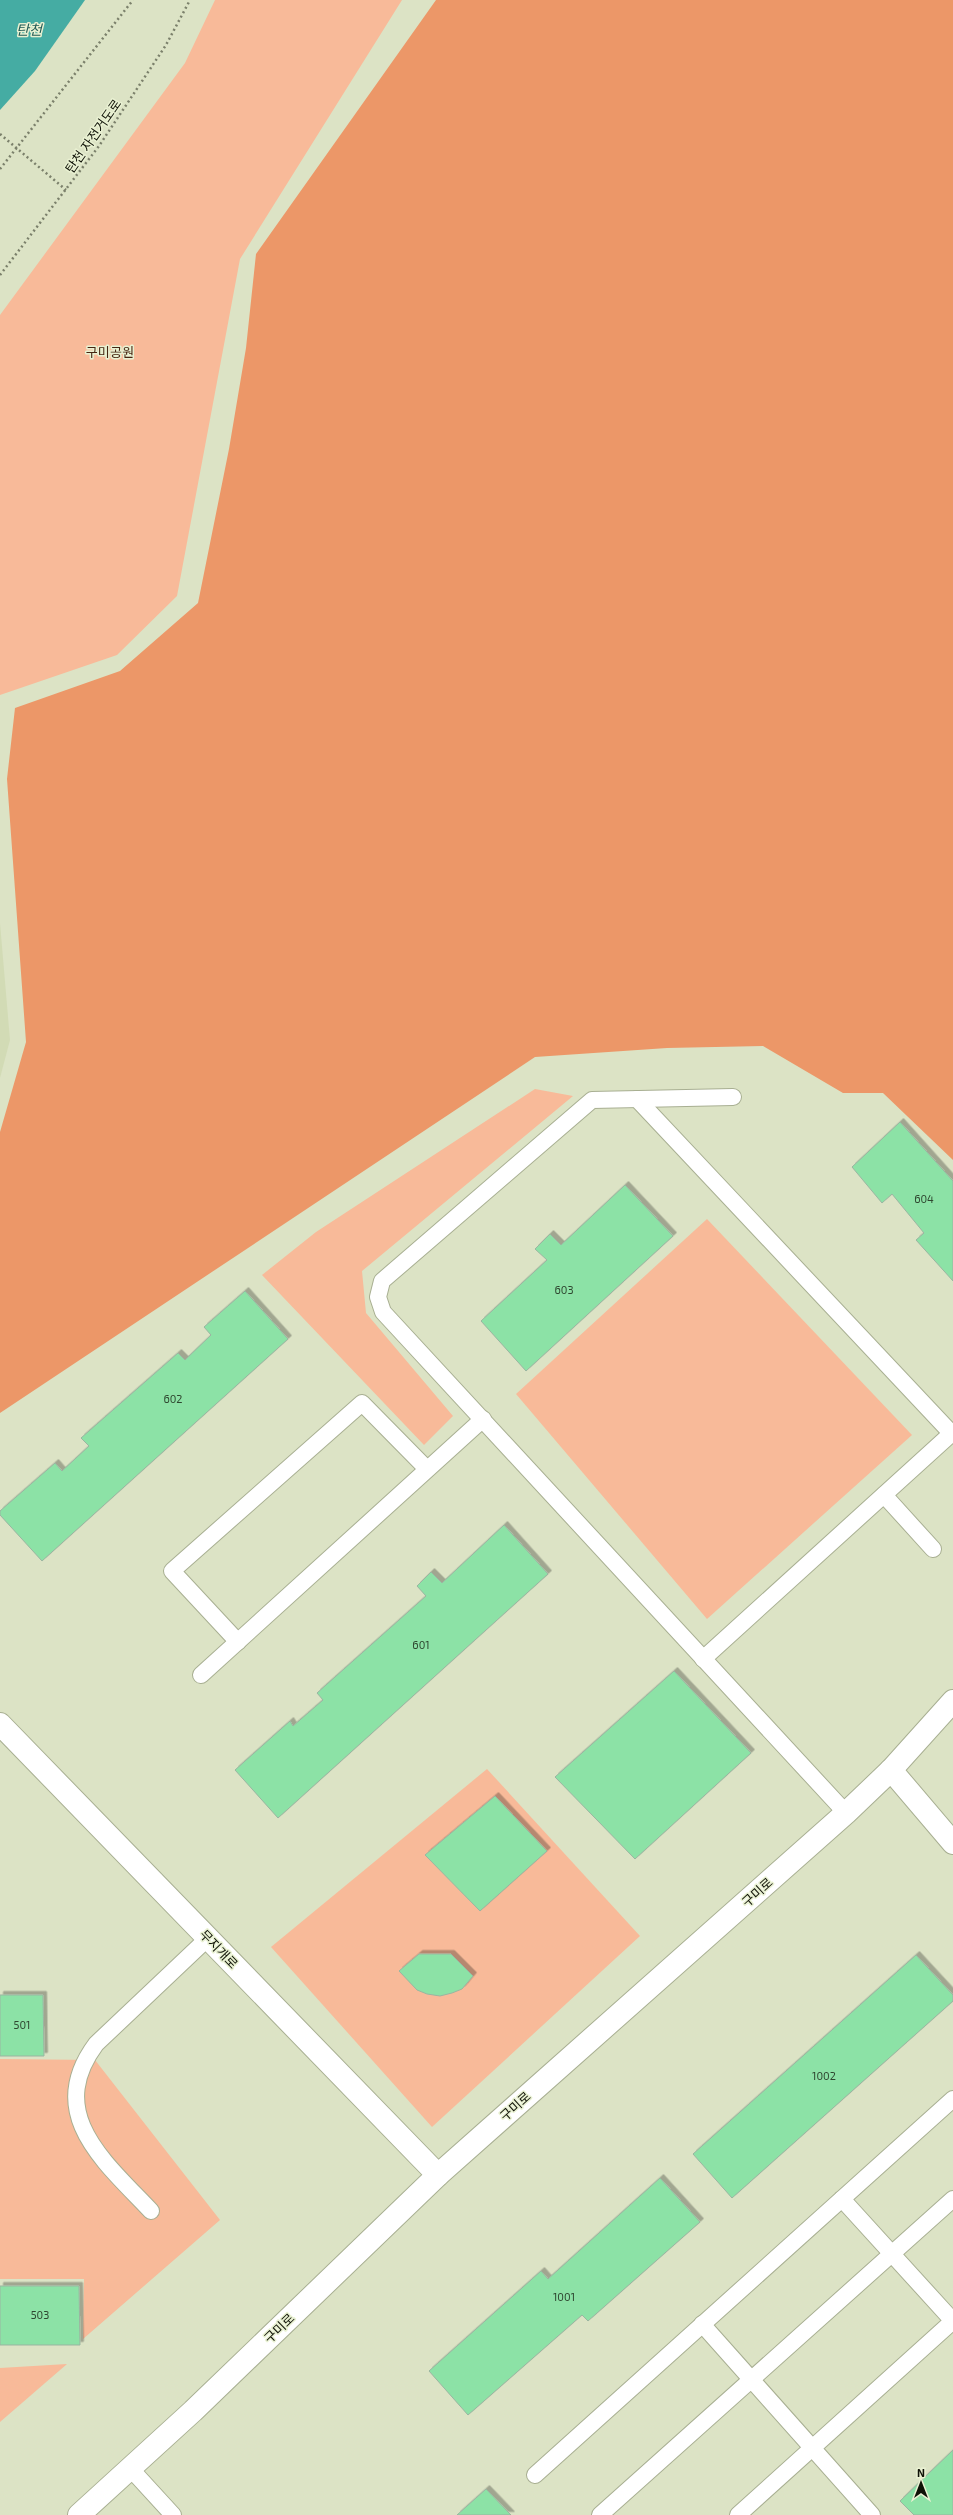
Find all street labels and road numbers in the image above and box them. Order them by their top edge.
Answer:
street label: 탄천 자전거도로 [62,96,124,176]
street label: 구미로 [738,1874,776,1910]
street label: 무지개로 [197,1926,241,1972]
street label: 구미로 [496,2088,534,2124]
street label: 구미로 [261,2310,297,2346]

